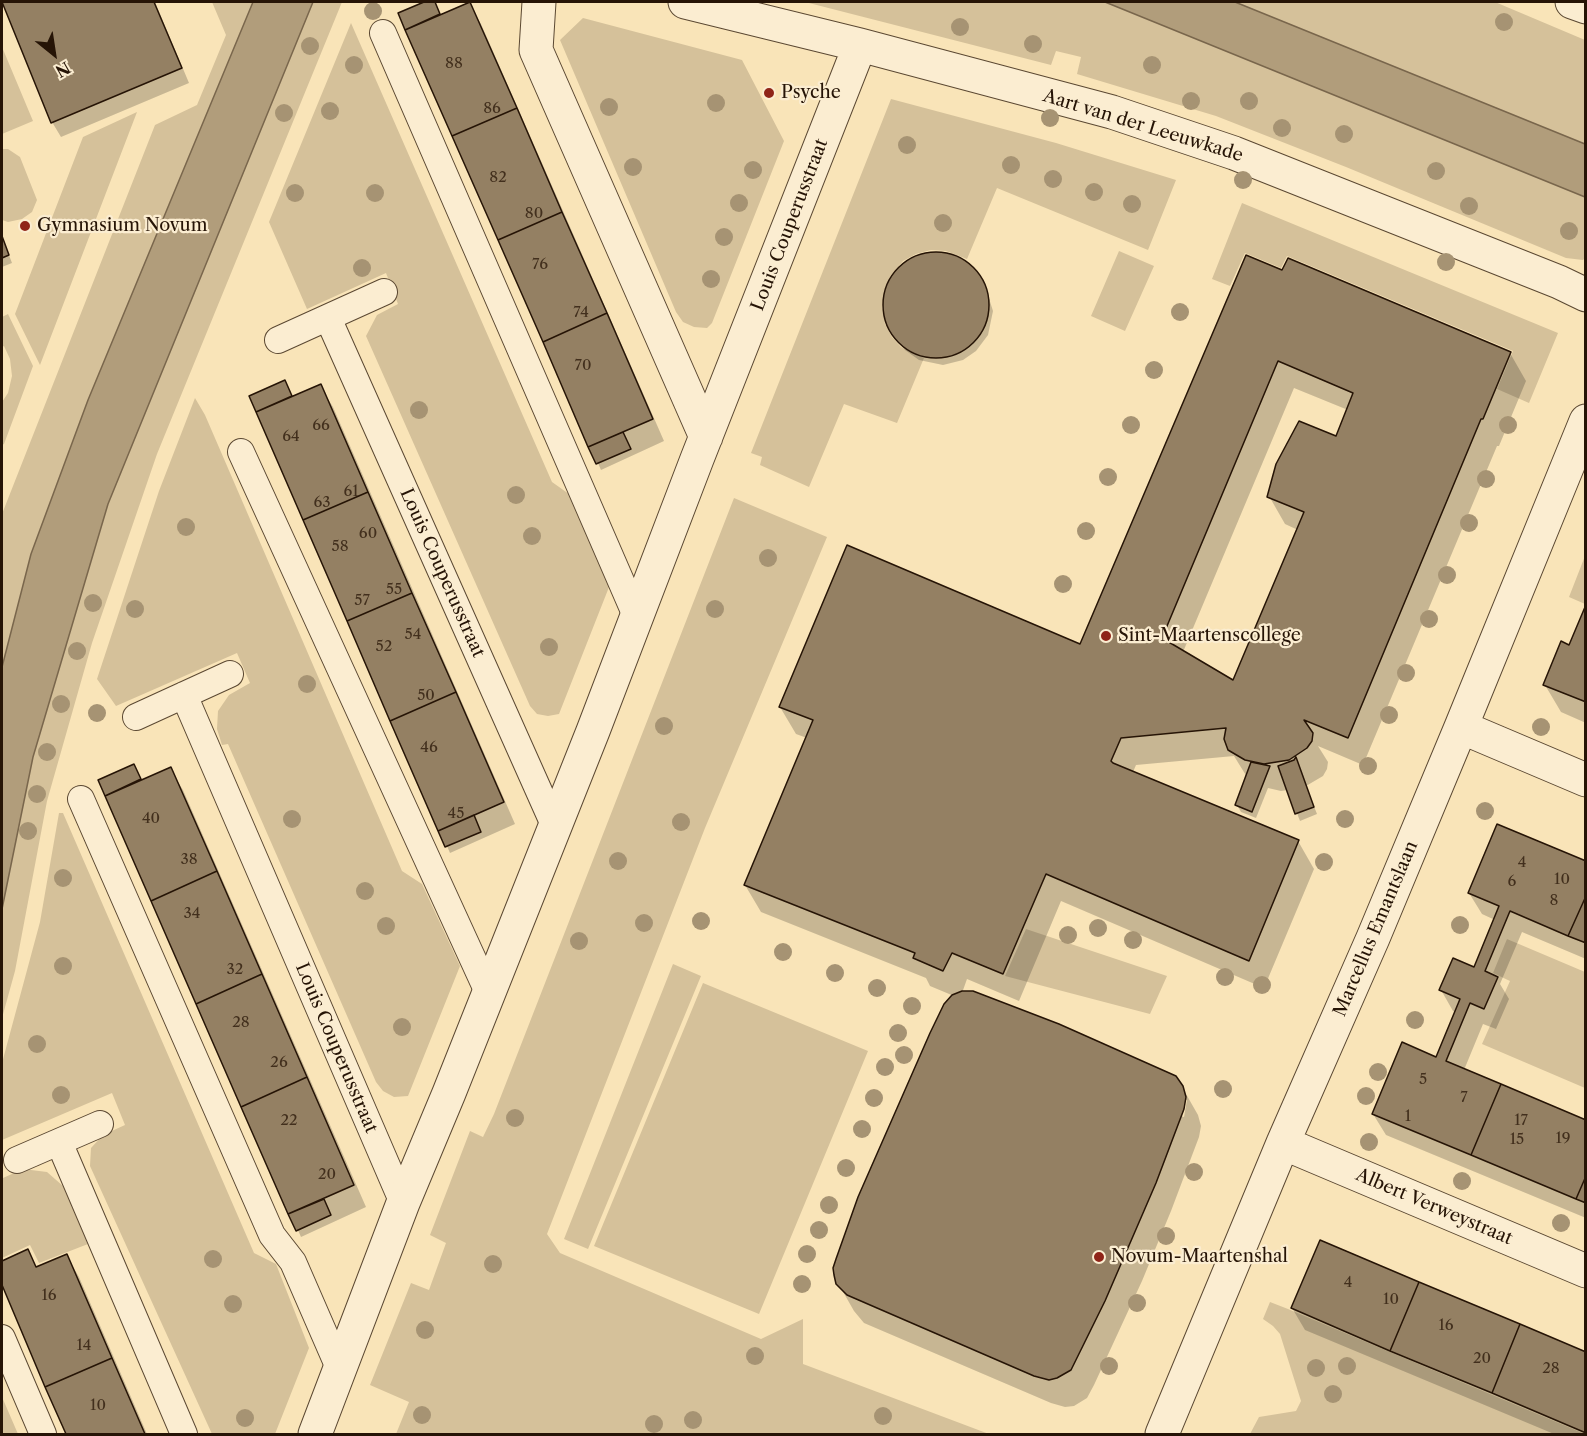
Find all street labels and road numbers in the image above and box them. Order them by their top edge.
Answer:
street label: Aart van der Leeuwkade [1040,85,1246,167]
street label: Louis Couperusstraat [747,136,833,314]
street label: Louis Couperusstraat [395,485,489,661]
street label: Marcellus Emantslaan [1329,838,1423,1020]
street label: Louis Couperusstraat [290,960,382,1136]
street label: Albert Verweystraat [1352,1164,1516,1250]

